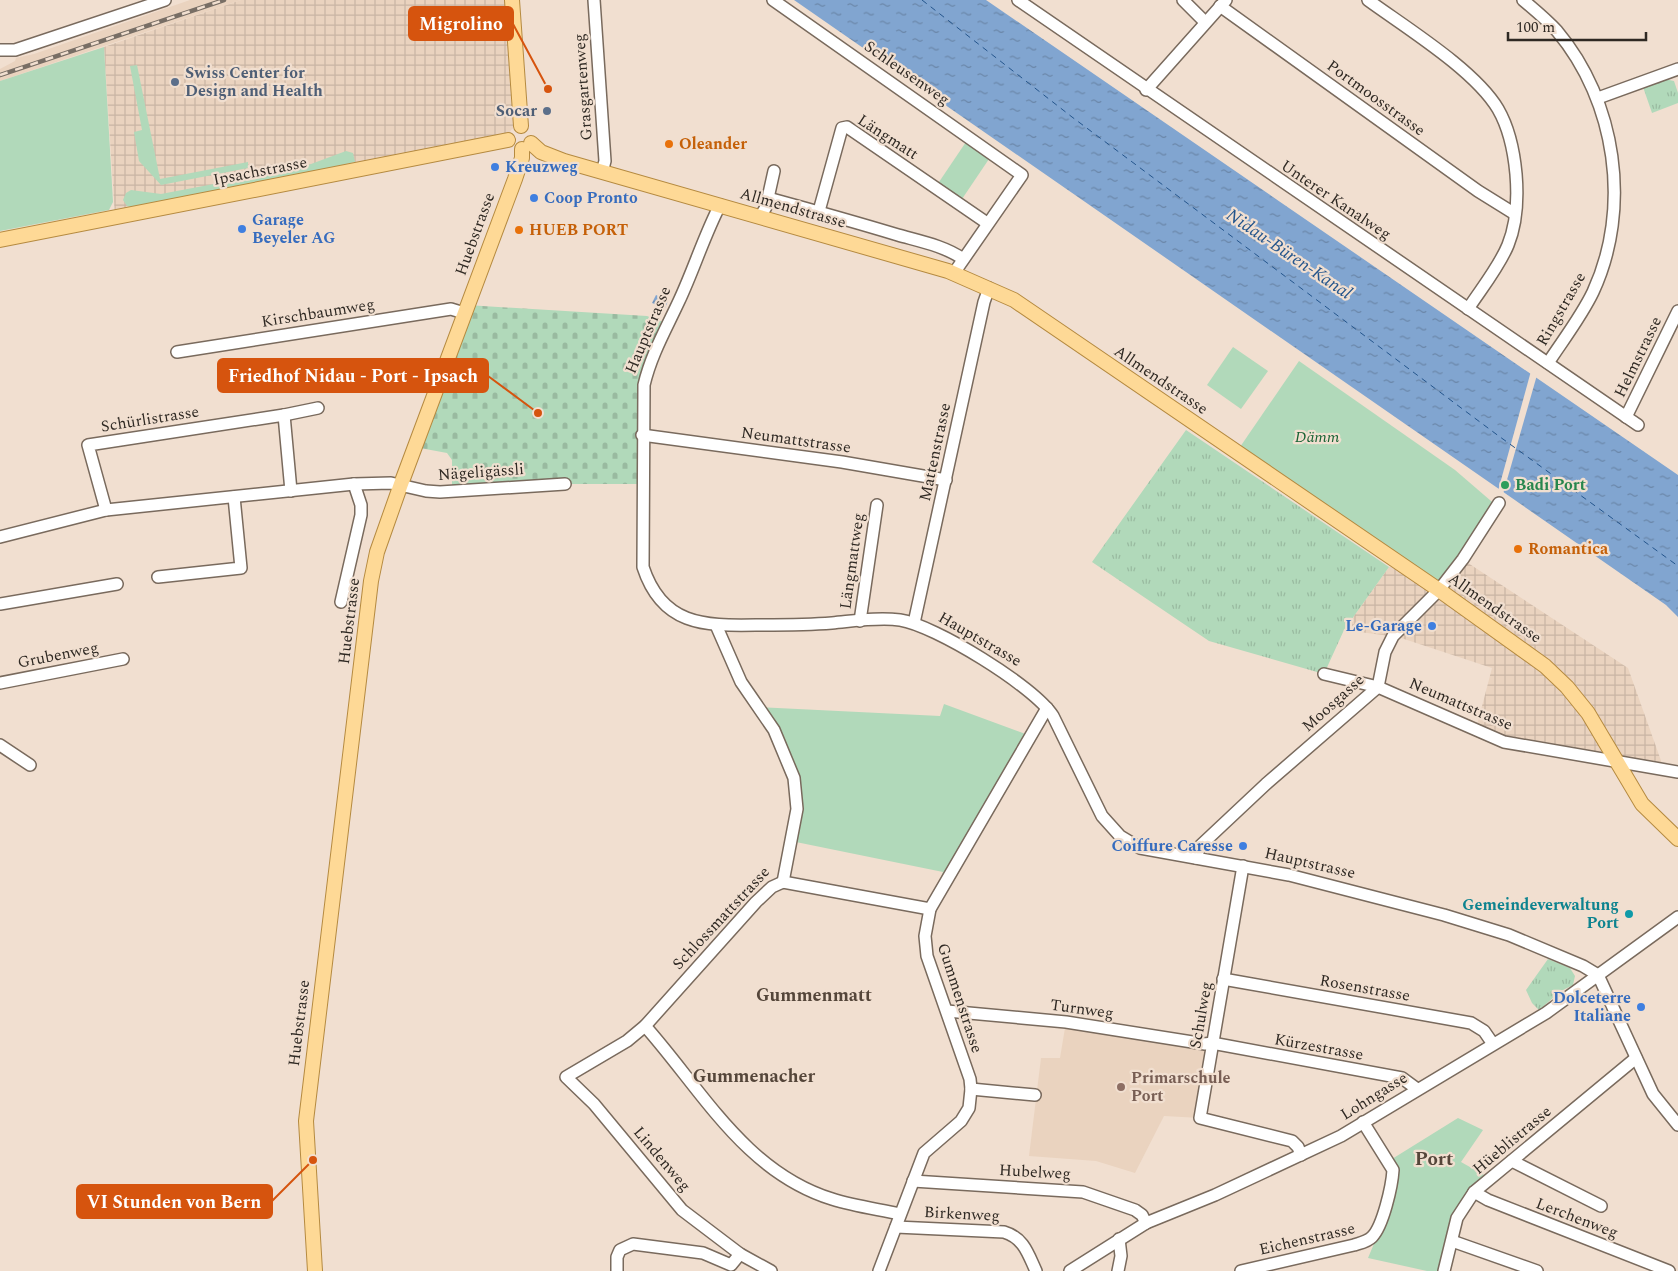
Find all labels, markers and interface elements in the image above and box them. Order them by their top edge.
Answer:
callout: Migrolino [409,7,513,40]
scale bar [1508,10,1646,42]
text: Migrolino [419,11,503,38]
text: 100 m [1516,16,1555,39]
street label: Grasgartenweg [567,33,599,141]
street label: Schleusenweg [859,35,955,111]
street label: Portmoosstrasse [1322,54,1430,142]
place label: Swiss Center for Design and Health [185,61,323,103]
marker: Swiss Center for Design and Health [169,76,181,88]
place label: Socar [496,99,537,123]
marker: Socar [541,105,553,117]
street label: Längmatt [853,108,924,166]
place label: Oleander [679,132,747,156]
marker: Oleander [663,138,675,150]
street label: Ipsachstrasse [211,150,309,192]
street label: Unterer Kanalweg [1276,154,1396,246]
place label: Kreuzweg [505,155,578,179]
marker: Kreuzweg [489,161,501,173]
street label: Allmendstrasse [737,181,849,235]
place label: Coop Pronto [544,186,638,210]
street label: Huebstrasse [449,189,501,279]
marker: Coop Pronto [528,192,540,204]
water label: Nidau-Büren-Kanal [1221,202,1358,306]
place label: Garage Beyeler AG [252,208,335,250]
place label: HUEB PORT [529,218,628,242]
marker: Garage Beyeler AG [236,223,248,235]
marker: HUEB PORT [513,224,525,236]
street label: Ringstrasse [1530,268,1592,350]
street label: Hauptstrasse [619,283,677,377]
street label: Kirschbaumweg [260,292,376,334]
street label: Helmstrasse [1608,312,1668,402]
street label: Allmendstrasse [1109,339,1213,421]
callout: Friedhof Nidau - Port - Ipsach [218,359,488,392]
text: Friedhof Nidau - Port - Ipsach [228,363,478,390]
street label: Schürlistrasse [99,399,201,439]
street label: Mattenstrasse [913,401,957,503]
street label: Neumattstrasse [740,420,852,460]
park label: Dämm [1295,425,1340,449]
street label: Nägeligässli [437,457,525,487]
place label: Badi Port [1515,473,1586,497]
marker: Badi Port [1499,479,1511,491]
street label: Längmattweg [833,511,871,611]
place label: Romantica [1528,537,1609,561]
marker: Romantica [1512,543,1524,555]
street label: Allmendstrasse [1443,567,1547,649]
street label: Huebstrasse [332,576,366,666]
street label: Hauptstrasse [934,605,1026,673]
place label: Le-Garage [1345,614,1422,638]
marker: Le-Garage [1426,620,1438,632]
street label: Grubenweg [15,635,101,675]
street label: Moosgasse [1296,668,1370,738]
street label: Neumattstrasse [1405,671,1517,737]
place label: Coiffure Caresse [1111,834,1233,858]
marker: Coiffure Caresse [1237,840,1249,852]
street label: Hauptstrasse [1262,841,1358,885]
street label: Schlossmattstrasse [667,861,775,975]
place label: Gemeindeverwaltung Port [1462,893,1619,935]
marker: Gemeindeverwaltung Port [1623,908,1635,920]
street label: Gummenstrasse [931,940,989,1056]
street label: Rosenstrasse [1318,968,1412,1008]
street label: Huebstrasse [282,978,316,1068]
street label: Schulweg [1183,979,1219,1051]
district label: Gummenmatt [756,982,872,1009]
place label: Dolceterre Italiane [1553,986,1631,1028]
street label: Turnweg [1049,993,1115,1025]
marker: Dolceterre Italiane [1635,1001,1647,1013]
street label: Kürzestrasse [1273,1027,1365,1067]
district label: Gummenacher [693,1063,815,1090]
place label: Primarschule Port [1131,1066,1231,1108]
street label: Lohngasse [1336,1066,1412,1126]
marker: Primarschule Port [1115,1081,1127,1093]
street label: Hüeblistrasse [1467,1100,1557,1180]
street label: Lindenweg [627,1121,697,1197]
district label: Port [1415,1145,1453,1174]
street label: Hubelweg [998,1158,1072,1186]
callout: VI Stunden von Bern [77,1185,272,1218]
text: VI Stunden von Bern [87,1189,261,1216]
street label: Lerchenweg [1532,1191,1622,1245]
street label: Birkenweg [923,1200,1001,1228]
street label: Eichenstrasse [1257,1216,1357,1262]

